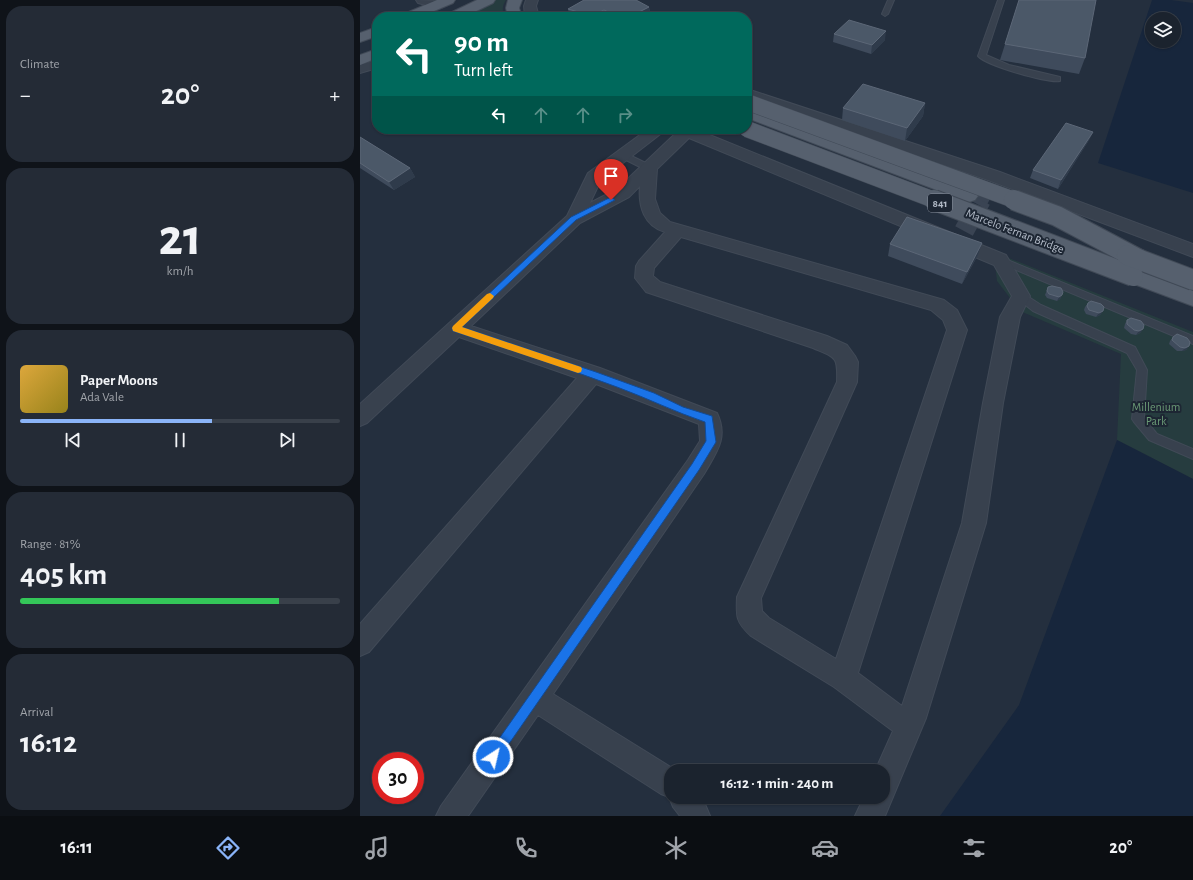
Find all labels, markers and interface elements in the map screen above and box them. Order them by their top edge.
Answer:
map controls [1145,12,1181,48]
button: layers [1145,12,1181,48]
icon: left [388,28,440,80]
text: 90 m [454,29,509,57]
text: Climate [20,58,59,71]
text: Turn left [454,62,513,80]
text: 20° [161,80,199,110]
text: − [20,84,31,106]
text: + [329,84,340,106]
icon: left [488,104,510,126]
icon: ahead [530,104,552,126]
icon: ahead [572,104,594,126]
icon: right [614,104,636,126]
pin [594,159,628,200]
icon: arrive [600,165,622,187]
road number: 841 [928,194,952,212]
street label: Marcelo Fernan Bridge [964,207,1066,255]
text: 21 [158,212,202,264]
text: km/h [167,265,193,278]
text: Paper Moons [80,373,158,388]
text: Ada Vale [80,391,124,404]
park label: Millenium Park [1132,401,1180,427]
icon: previous [62,429,84,451]
icon: pause [169,429,191,451]
icon: next [276,429,298,451]
text: Range · 81% [20,538,80,551]
text: 405 km [20,560,107,590]
text: Arrival [20,706,53,719]
text: 16:12 [20,728,77,758]
position arrow [472,736,514,778]
speed limit sign: 30 [372,752,424,804]
text: 16:12 · 1 min · 240 m [721,776,833,791]
icon: directions [214,834,242,862]
icon: music [363,834,391,862]
icon: phone [512,834,540,862]
icon: climate [662,834,690,862]
icon: car [811,834,839,862]
icon: filters [960,834,988,862]
text: 16:11 [61,839,93,857]
text: 20° [1109,839,1132,857]

